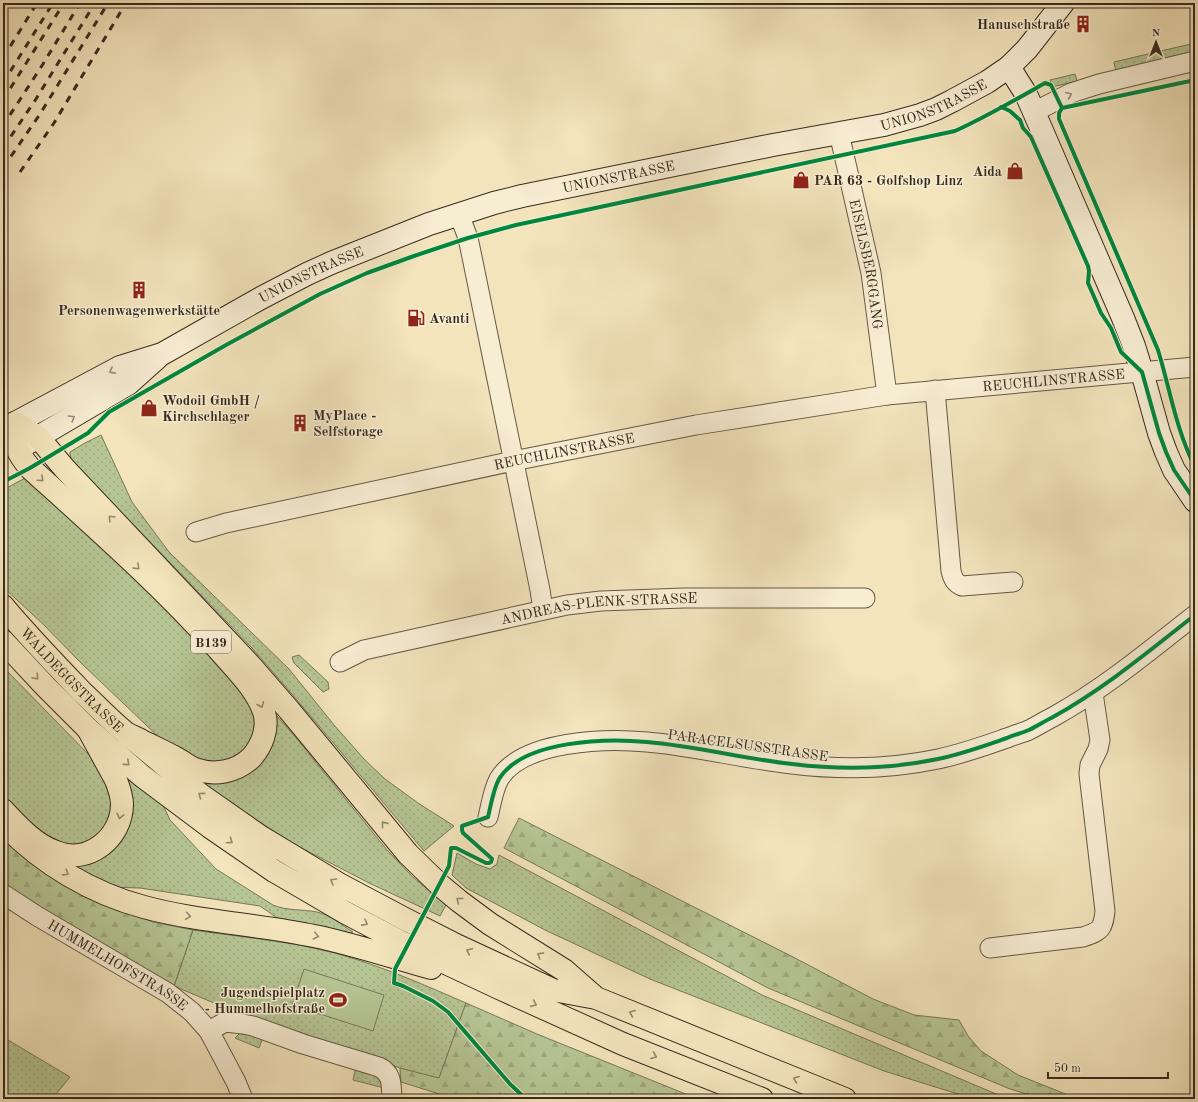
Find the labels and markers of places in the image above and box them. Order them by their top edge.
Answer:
building icon: Hanuschstraße [1073,14,1093,34]
place label: Hanuschstraße [977,18,1070,32]
shop icon: Aida [1005,161,1025,181]
place label: Aida [973,165,1002,179]
shop icon: PAR 63 - Golfshop Linz [791,170,811,190]
place label: PAR 63 - Golfshop Linz [814,174,963,188]
building icon: Personenwagenwerkstätte [129,280,149,300]
place label: Personenwagenwerkstätte [58,304,220,318]
fuel station icon: Avanti [406,308,426,328]
place label: Avanti [429,312,469,326]
place label: Wodoil GmbH / Kirchschlager [162,394,260,424]
shop icon: Wodoil GmbH / Kirchschlager [139,398,159,418]
place label: MyPlace - Selfstorage [313,409,383,439]
building icon: MyPlace - Selfstorage [290,413,310,433]
place label: Jugendspielplatz - Hummelhofstraße [205,986,325,1016]
sports icon: Jugendspielplatz - Hummelhofstraße [328,990,348,1010]

